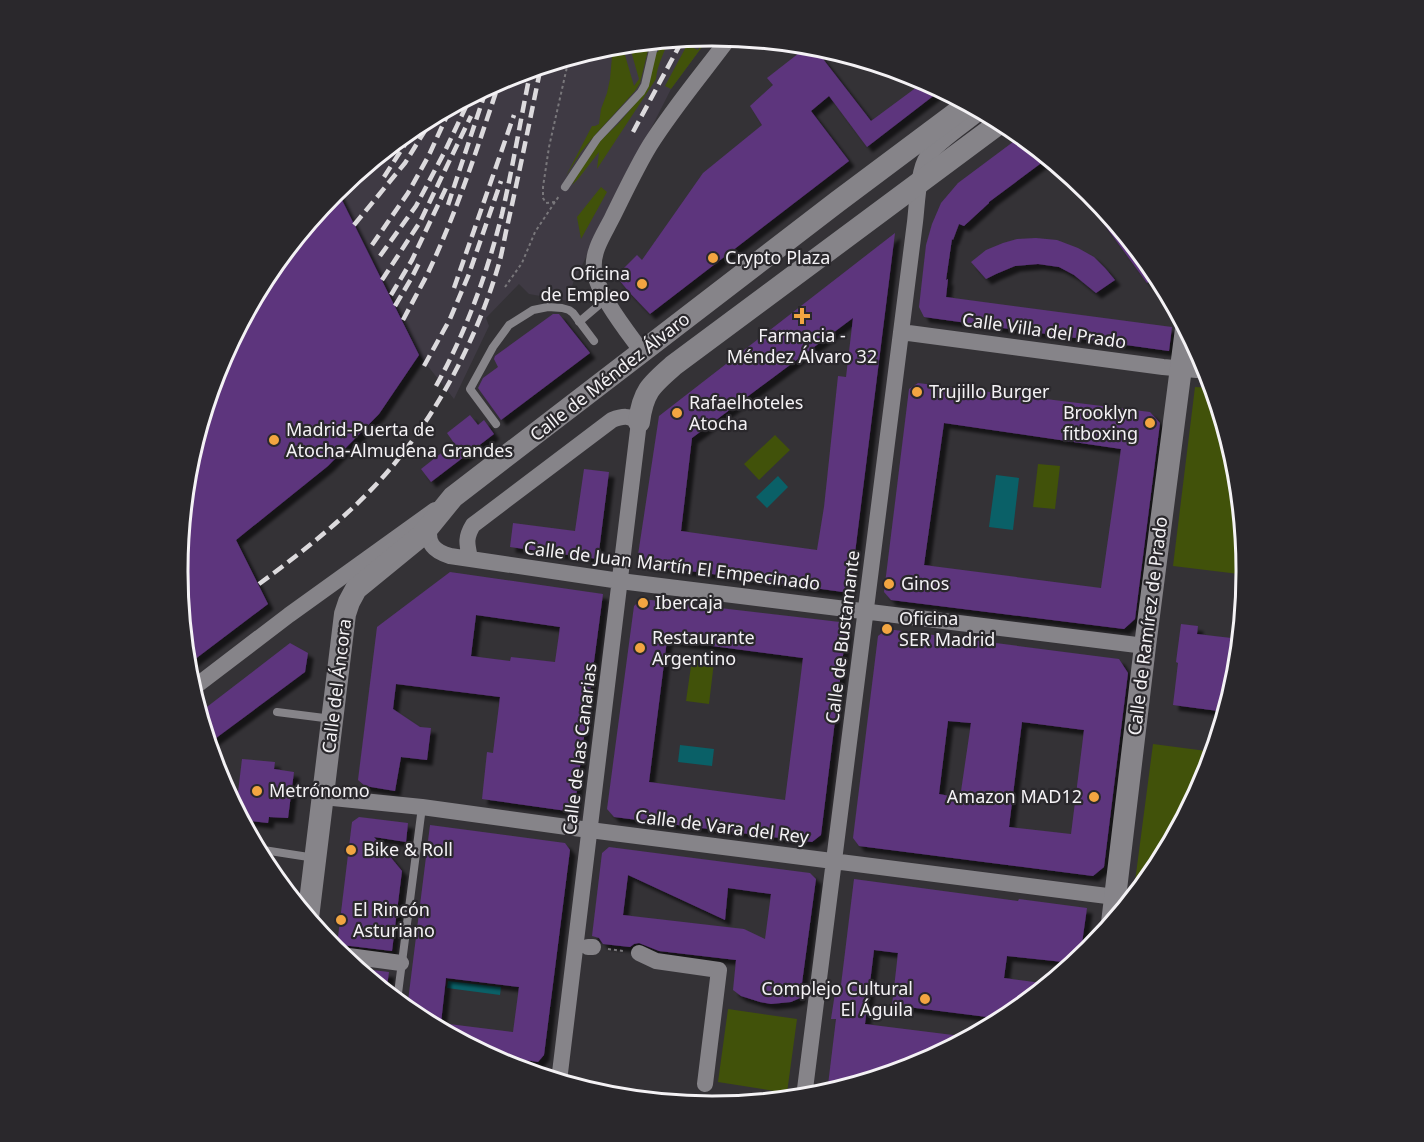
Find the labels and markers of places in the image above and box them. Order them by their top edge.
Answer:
place label: Crypto Plaza [725,245,830,269]
marker: Crypto Plaza [706,251,720,265]
place label: Oficina de Empleo [541,261,630,306]
marker: Oficina de Empleo [635,277,649,291]
marker: Farmacia - Méndez Álvaro 32 [795,309,809,323]
place label: Farmacia - Méndez Álvaro 32 [727,323,877,368]
place label: Trujillo Burger [929,379,1050,403]
marker: Trujillo Burger [910,385,924,399]
place label: Rafaelhoteles Atocha [689,390,803,435]
place label: Brooklyn fitboxing [1063,400,1138,445]
marker: Rafaelhoteles Atocha [670,406,684,420]
marker: Brooklyn fitboxing [1143,416,1157,430]
place label: Madrid-Puerta de Atocha-Almudena Grandes [286,417,513,462]
marker: Madrid-Puerta de Atocha-Almudena Grandes [267,433,281,447]
place label: Ginos [901,571,949,595]
marker: Ginos [882,577,896,591]
place label: Ibercaja [655,590,723,614]
marker: Ibercaja [636,596,650,610]
place label: Oficina SER Madrid [899,606,995,651]
marker: Oficina SER Madrid [880,622,894,636]
place label: Restaurante Argentino [652,625,755,670]
marker: Restaurante Argentino [633,641,647,655]
place label: Metrónomo [269,778,370,802]
marker: Metrónomo [250,784,264,798]
place label: Amazon MAD12 [947,784,1082,808]
marker: Amazon MAD12 [1087,790,1101,804]
place label: Bike & Roll [363,837,453,861]
marker: Bike & Roll [344,843,358,857]
place label: El Rincón Asturiano [353,897,435,942]
marker: El Rincón Asturiano [334,913,348,927]
place label: Complejo Cultural El Águila [761,976,913,1021]
marker: Complejo Cultural El Águila [918,992,932,1006]

